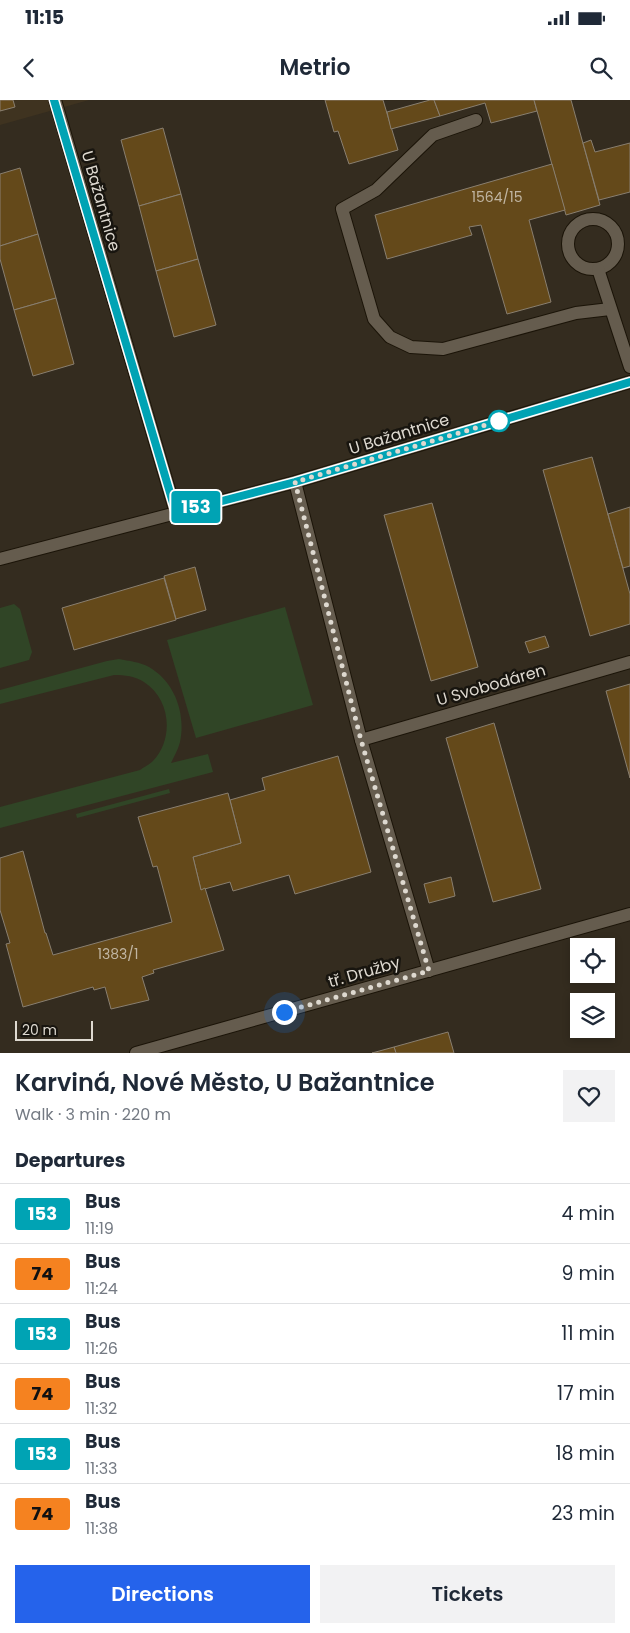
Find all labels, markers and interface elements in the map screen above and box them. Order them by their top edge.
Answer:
text: 11:15 [25,4,64,31]
text: Metrio [280,52,350,83]
icon: back [15,54,43,82]
icon: search [587,54,615,82]
street label: U Bažantnice [76,148,126,254]
house number: 1564/15 [472,187,522,207]
street label: U Bažantnice [346,408,452,460]
unlabelled marker [488,410,510,432]
line badge: 153 [167,491,225,523]
text: 153 [181,494,211,519]
street label: U Svobodáren [434,658,548,712]
map controls [570,938,615,1038]
button: locate [570,938,615,983]
house number: 1383/1 [98,944,138,964]
street label: tř. Družby [325,951,403,993]
button: layers [570,993,615,1038]
your location [272,1000,297,1025]
scale bar [15,1018,92,1041]
text: 20 m [22,1020,57,1040]
text: Karviná, Nové Město, U Bažantnice [15,1066,435,1099]
button: heart [563,1070,615,1122]
text: Walk · 3 min · 220 m [15,1103,171,1126]
text: Departures [15,1147,125,1174]
text: Bus [85,1188,121,1215]
text: 4 min [562,1200,615,1227]
text: 153 [28,1201,57,1226]
text: 11:19 [85,1217,114,1240]
text: Bus [85,1248,121,1275]
text: 9 min [562,1260,615,1287]
text: 74 [32,1261,53,1286]
text: 11:24 [85,1277,118,1300]
text: Bus [85,1308,121,1335]
text: 11 min [561,1320,615,1347]
text: 153 [28,1321,57,1346]
text: 11:26 [85,1337,118,1360]
text: Bus [85,1368,121,1395]
text: 17 min [557,1380,615,1407]
text: 74 [32,1381,53,1406]
text: 11:32 [85,1397,117,1420]
text: Bus [85,1428,121,1455]
text: 18 min [555,1440,615,1467]
text: 153 [28,1441,57,1466]
text: 11:33 [85,1457,118,1480]
text: Bus [85,1488,121,1515]
text: 23 min [551,1500,615,1527]
text: 74 [32,1501,53,1526]
text: 11:38 [85,1517,118,1540]
button: Directions [15,1565,310,1623]
button: Tickets [320,1565,615,1623]

